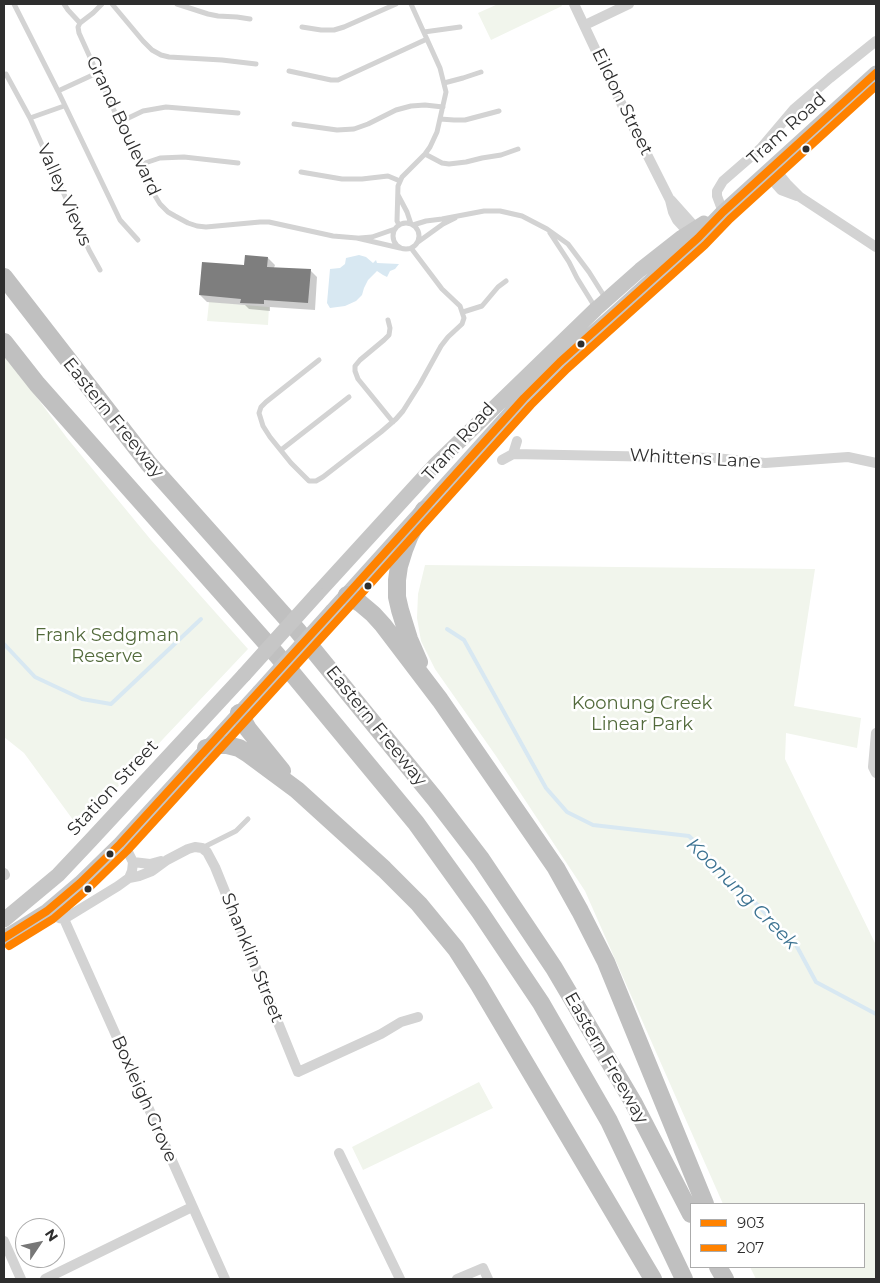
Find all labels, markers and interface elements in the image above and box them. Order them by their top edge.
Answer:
street label: Eildon Street [587,45,657,159]
street label: Grand Boulevard [81,53,165,199]
street label: Tram Road [743,88,831,170]
street label: Valley Views [32,141,96,249]
unlabelled marker [801,144,811,154]
unlabelled marker [576,339,586,349]
street label: Eastern Freeway [58,354,168,482]
street label: Tram Road [418,398,500,486]
street label: Whittens Lane [629,445,761,473]
unlabelled marker [363,581,373,591]
park label: Frank Sedgman Reserve [35,625,179,668]
street label: Eastern Freeway [321,662,431,790]
park label: Koonung Creek Linear Park [572,693,712,736]
street label: Station Street [63,736,163,840]
water label: Koonung Creek [681,833,803,955]
unlabelled marker [105,849,115,859]
unlabelled marker [83,884,93,894]
street label: Shanklin Street [216,890,288,1026]
street label: Eastern Freeway [560,988,652,1128]
street label: Boxleigh Grove [106,1032,182,1166]
legend [690,1203,865,1268]
text: 903 [737,1213,764,1232]
north arrow [15,1218,65,1268]
text: N [41,1225,62,1245]
text: 207 [737,1238,764,1257]

